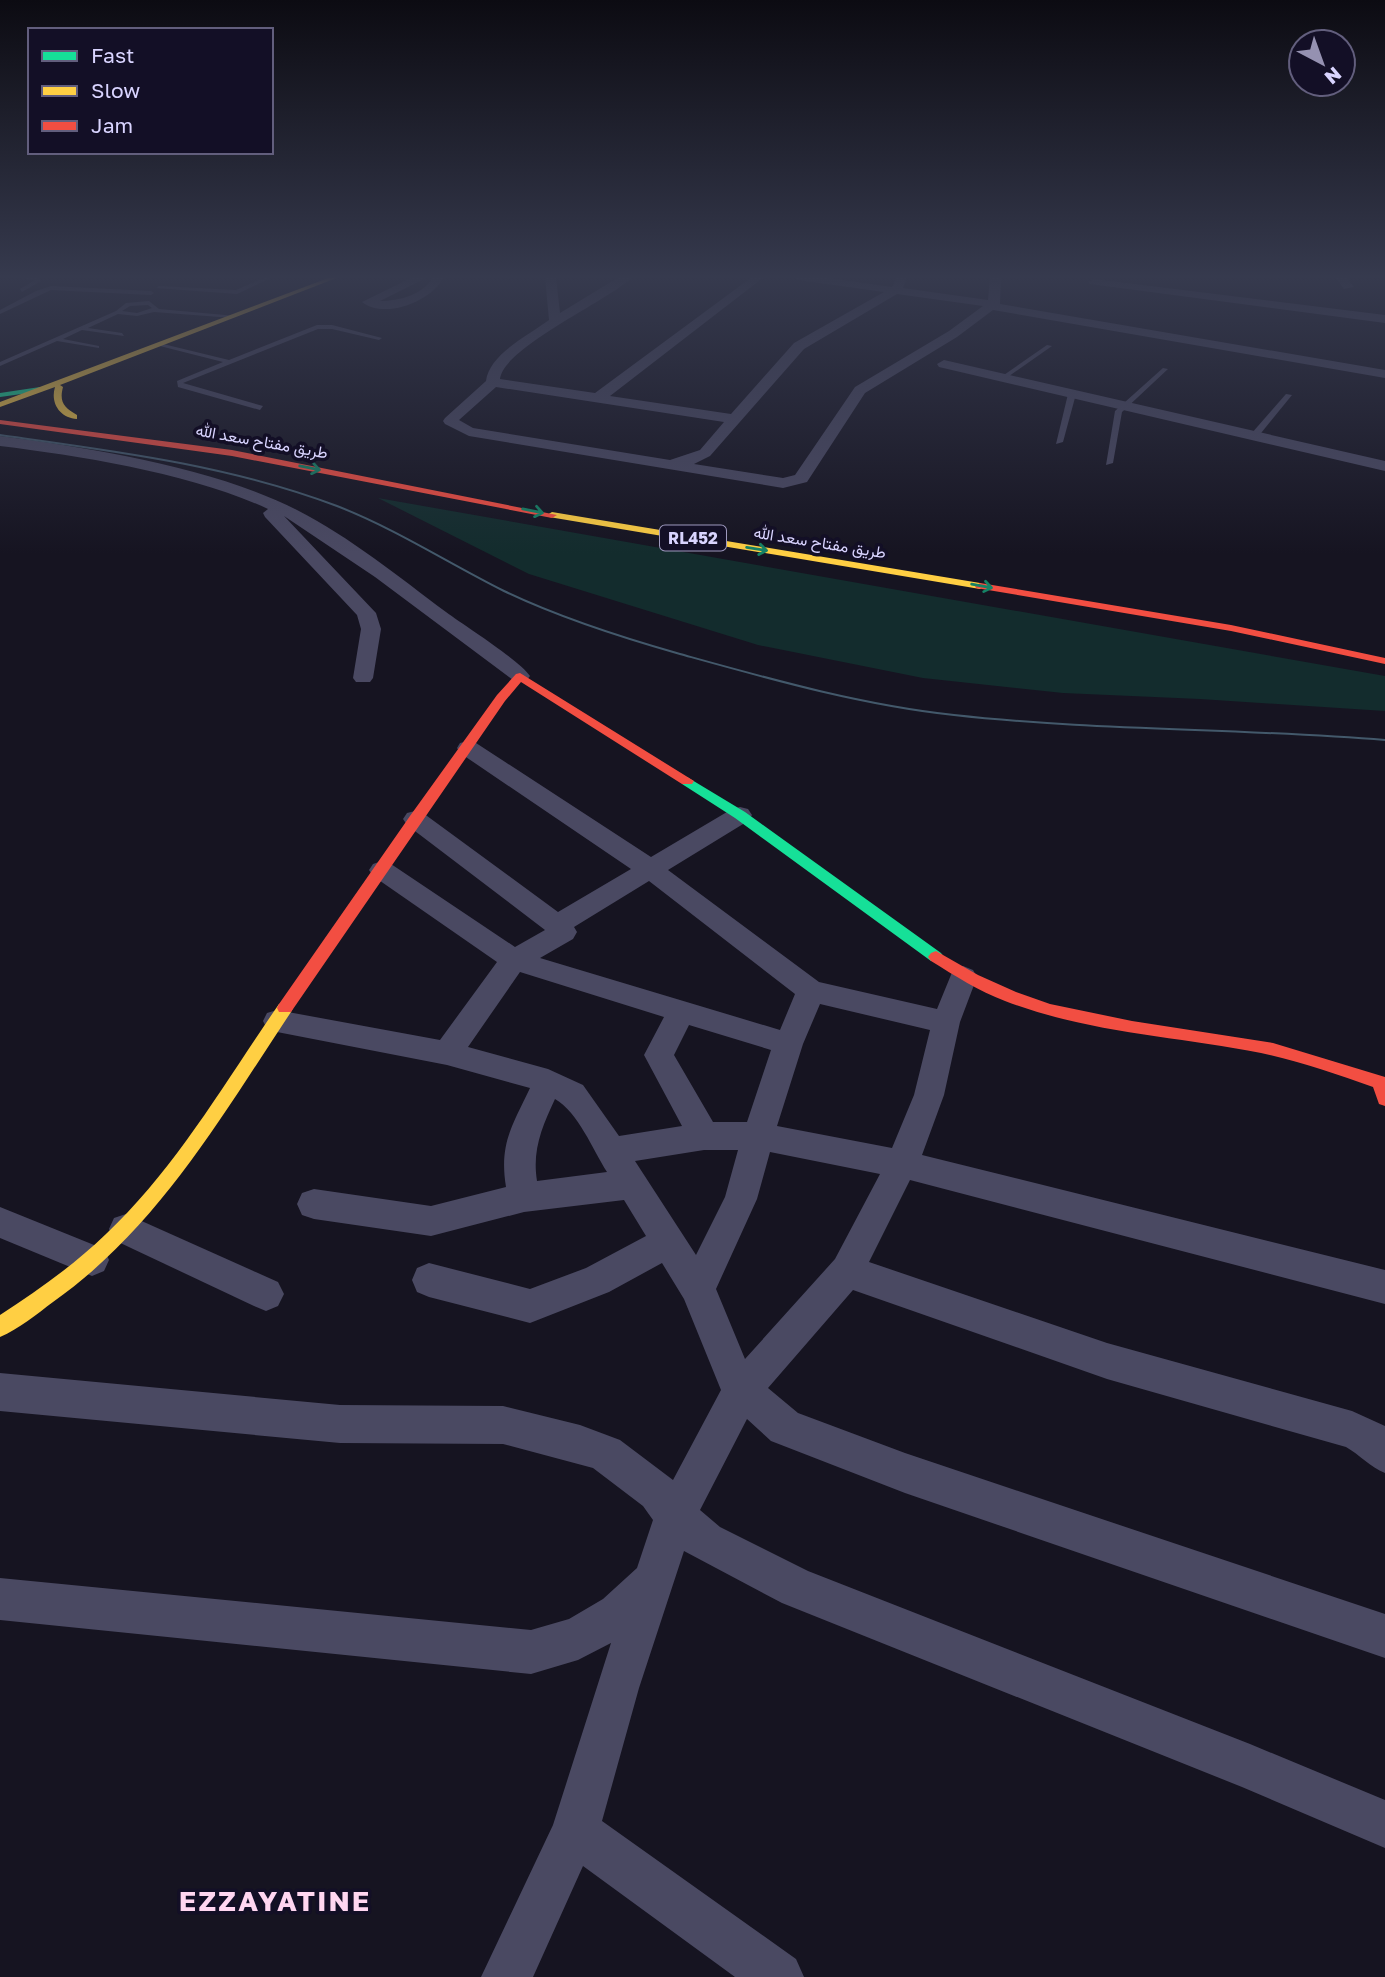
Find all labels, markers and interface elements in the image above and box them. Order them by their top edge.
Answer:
legend [28,28,273,154]
north arrow [1287,28,1357,98]
text: Fast [91,42,134,68]
text: N [1320,63,1346,90]
text: Slow [91,77,140,103]
text: Jam [91,112,133,138]
street label: طريق مفتاح سعد الله [194,420,330,464]
one-way arrow [298,461,321,475]
one-way arrow [521,505,544,519]
street label: طريق مفتاح سعد الله [752,522,888,564]
road number: RL452 [660,526,726,551]
one-way arrow [745,543,768,556]
one-way arrow [970,580,993,593]
district label: EZZAYATINE [179,1884,371,1917]

